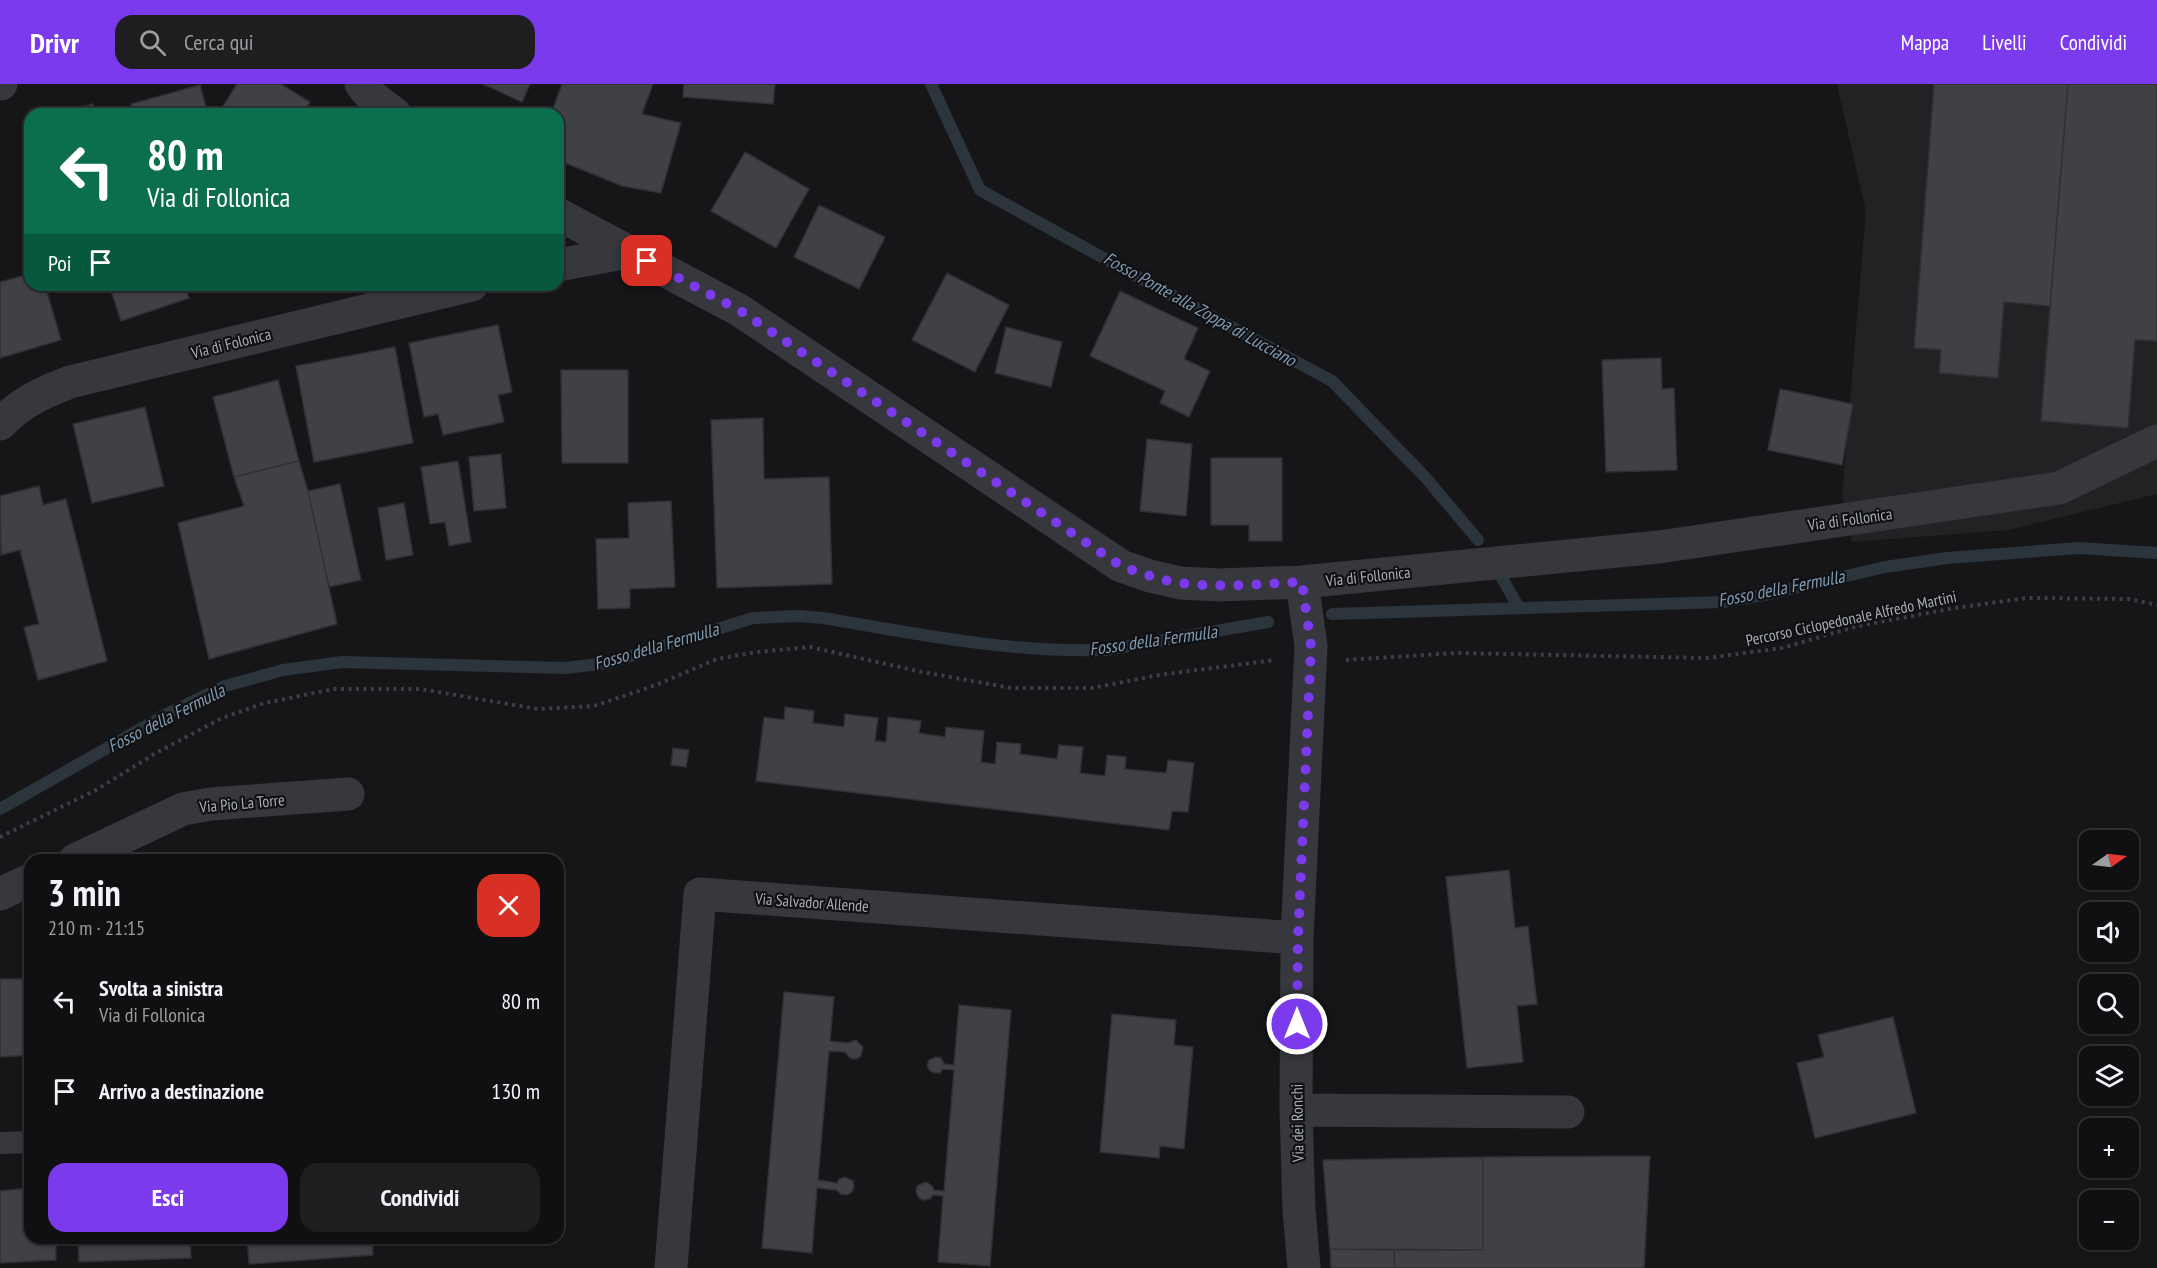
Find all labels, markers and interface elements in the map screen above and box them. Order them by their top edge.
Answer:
search box [115,15,535,69]
text: Drivr [30,24,79,61]
icon: search [136,26,169,59]
text: Cerca qui [184,28,254,56]
text: Mappa [1901,29,1949,56]
text: Livelli [1982,29,2027,56]
text: Condividi [2060,29,2127,56]
text: 80 m [147,127,224,182]
icon: left [48,132,126,210]
text: Via di Follonica [147,180,290,214]
pin [621,235,672,286]
icon: arrive [630,244,663,277]
icon: arrive [84,246,117,279]
water label: Fosso Ponte alla Zoppa di Lucciano [1100,247,1301,372]
text: Poi [48,249,72,277]
street label: Via di Folonica [188,323,273,363]
street label: Via di Follonica [1806,503,1893,535]
street label: Via di Follonica [1324,562,1411,590]
water label: Fosso della Fermulla [1716,564,1847,612]
street label: Percorso Ciclopedonale Alfredo Martini [1744,586,1958,650]
water label: Fosso della Fermulla [591,617,722,675]
water label: Fosso della Fermulla [1088,620,1219,660]
water label: Fosso della Fermulla [104,678,229,757]
street label: Via Pio La Torre [198,789,285,817]
north arrow [2079,830,2139,890]
map controls [2079,830,2139,1250]
text: 3 min [48,869,121,916]
button: close [477,874,540,937]
street label: Via Salvador Allende [754,888,869,916]
button: sound [2079,902,2139,962]
text: 210 m · 21:15 [48,915,145,941]
text: Svolta a sinistra [99,974,223,1002]
button: search [2079,974,2139,1034]
icon: left [48,985,81,1018]
text: 80 m [501,987,540,1015]
position arrow [1265,992,1329,1056]
text: Via di Follonica [99,1002,205,1028]
button: layers [2079,1046,2139,1106]
icon: arrive [48,1075,81,1108]
text: Arrivo a destinazione [99,1077,264,1105]
text: 130 m [491,1077,540,1105]
street label: Via dei Ronchi [1286,1084,1308,1163]
button: + [2079,1118,2139,1178]
button: Esci [48,1163,288,1232]
button: Condividi [300,1163,540,1232]
button: − [2079,1190,2139,1250]

